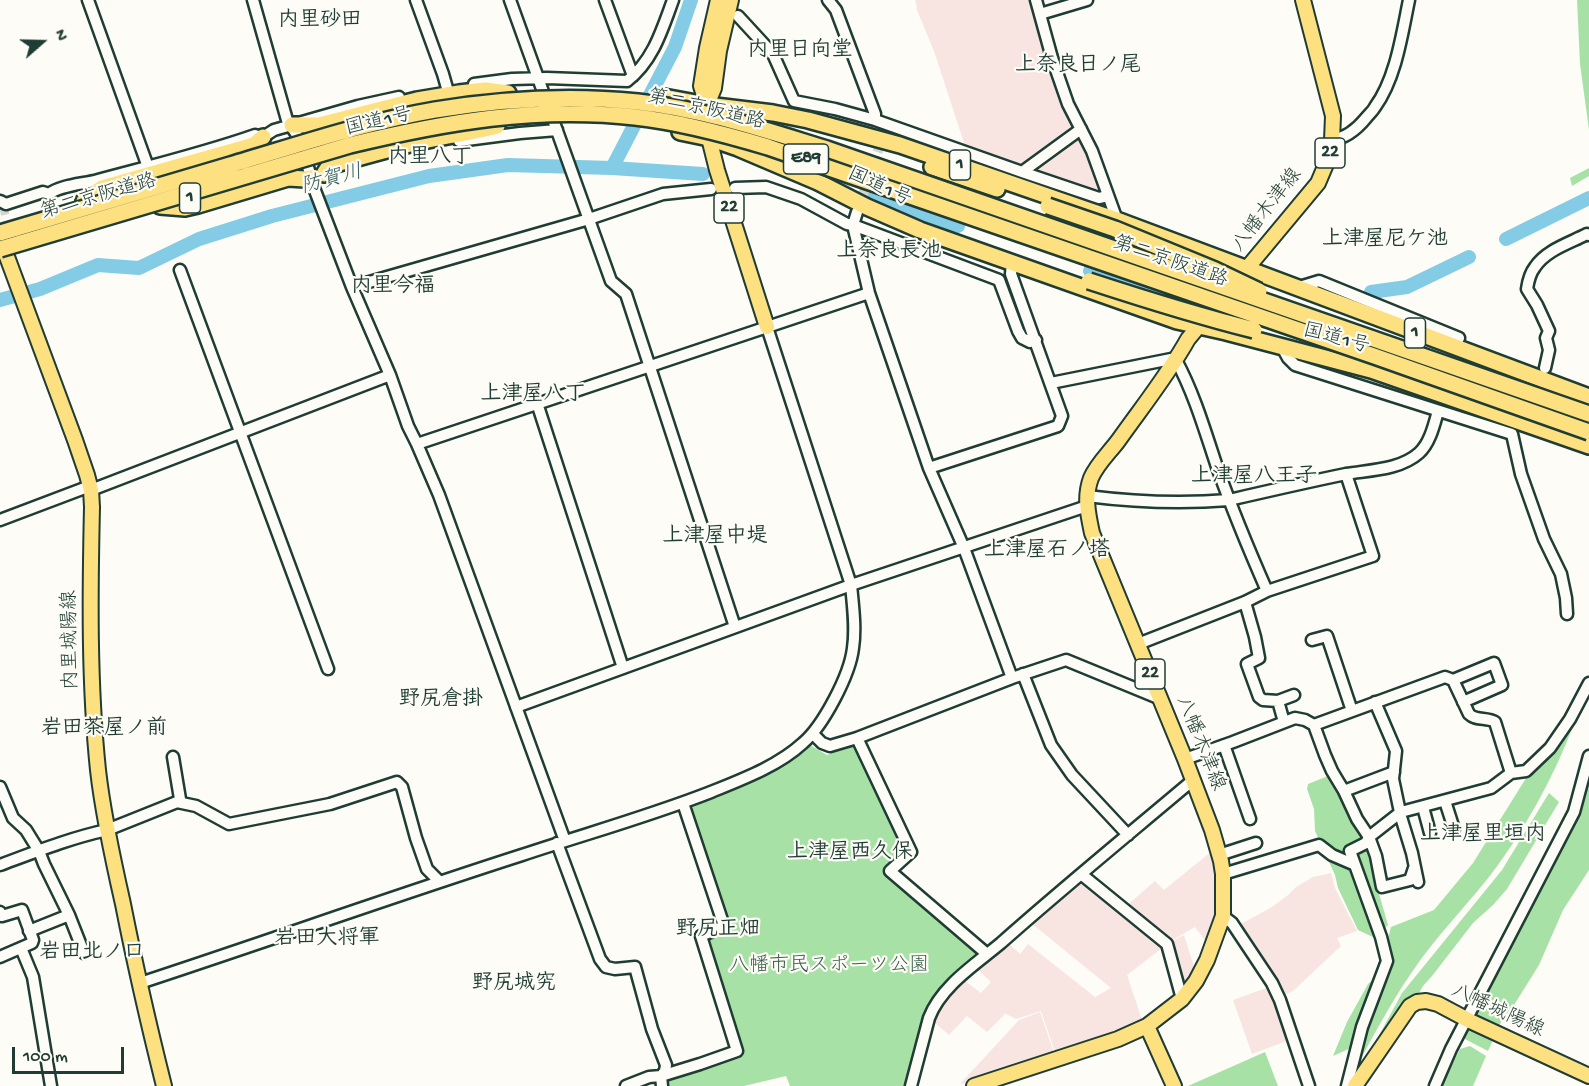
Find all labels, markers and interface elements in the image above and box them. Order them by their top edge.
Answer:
district label: 内里砂田 [278,9,362,35]
north arrow [12,12,72,72]
text: N [49,28,70,44]
district label: 内里日向堂 [748,39,852,65]
district label: 上奈良日ノ尾 [1015,54,1141,80]
street label: 第二京阪道路 [645,86,767,136]
street label: 国道1号 [343,104,415,142]
road number: 22 [1315,138,1345,168]
road number: E89 [784,144,828,174]
district label: 内里八丁 [388,146,472,172]
road number: 1 [950,150,970,180]
water label: 防賀川 [298,161,366,201]
street label: 国道1号 [843,163,915,213]
street label: 八幡木津線 [1228,164,1308,258]
street label: 第二京阪道路 [38,170,160,226]
road number: 1 [180,183,201,213]
road number: 22 [714,193,744,223]
district label: 上津屋尼ケ池 [1322,228,1448,254]
street label: 第二京阪道路 [1109,232,1231,294]
district label: 上奈良長池 [837,240,941,266]
district label: 内里今福 [351,275,435,301]
road number: 1 [1404,318,1426,348]
street label: 国道1号 [1300,320,1372,360]
district label: 上津屋八丁 [481,383,585,409]
district label: 上津屋八王子 [1191,465,1317,491]
district label: 上津屋中堤 [663,525,767,551]
district label: 上津屋石ノ塔 [984,539,1110,565]
street label: 内里城陽線 [59,590,85,690]
road number: 22 [1135,659,1165,689]
district label: 野尻倉掛 [399,688,483,714]
street label: 八幡木津線 [1169,693,1229,795]
district label: 岩田茶屋ノ前 [41,717,167,743]
district label: 上津屋里垣内 [1420,823,1546,849]
district label: 上津屋西久保 [787,841,913,867]
district label: 野尻正畑 [676,918,760,944]
district label: 岩田大将軍 [275,927,379,953]
district label: 岩田北ノ口 [40,941,144,967]
park label: 八幡市民スポーツ公園 [729,955,929,979]
district label: 野尻城究 [472,972,556,998]
street label: 八幡城陽線 [1447,980,1547,1044]
scale bar [15,1035,128,1073]
text: 100 m [23,1047,68,1068]

